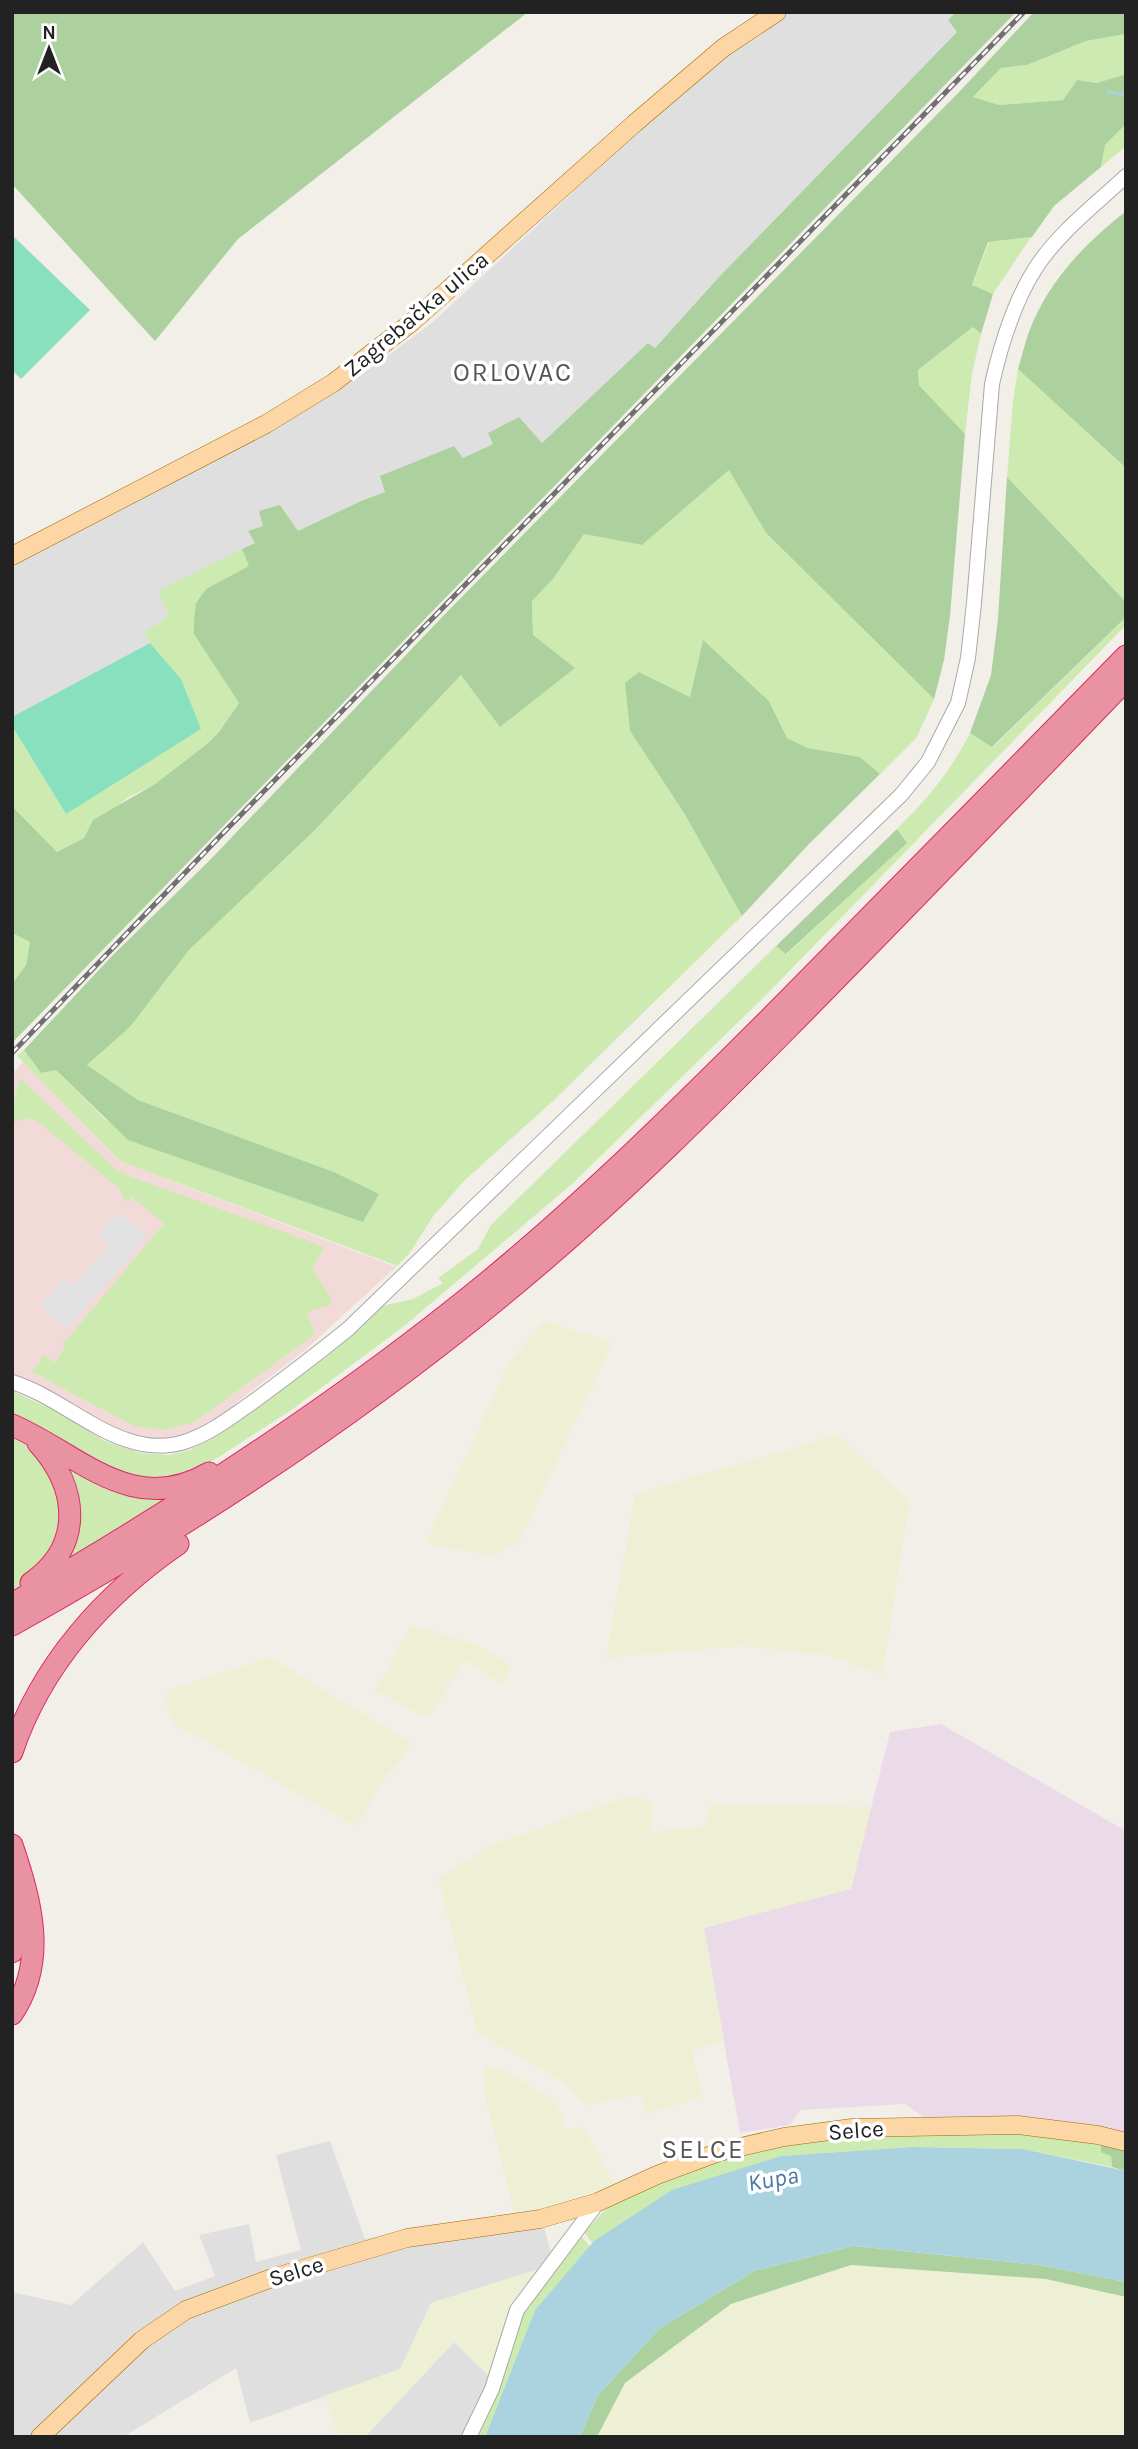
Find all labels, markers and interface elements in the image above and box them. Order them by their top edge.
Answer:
north arrow [14,14,84,84]
text: N [42,22,56,44]
street label: Zagrebačka ulica [339,246,494,383]
district label: ORLOVAC [453,357,573,388]
street label: Selce [827,2115,885,2146]
district label: SELCE [661,2134,745,2165]
water label: Kupa [745,2161,801,2197]
street label: Selce [265,2250,327,2293]

